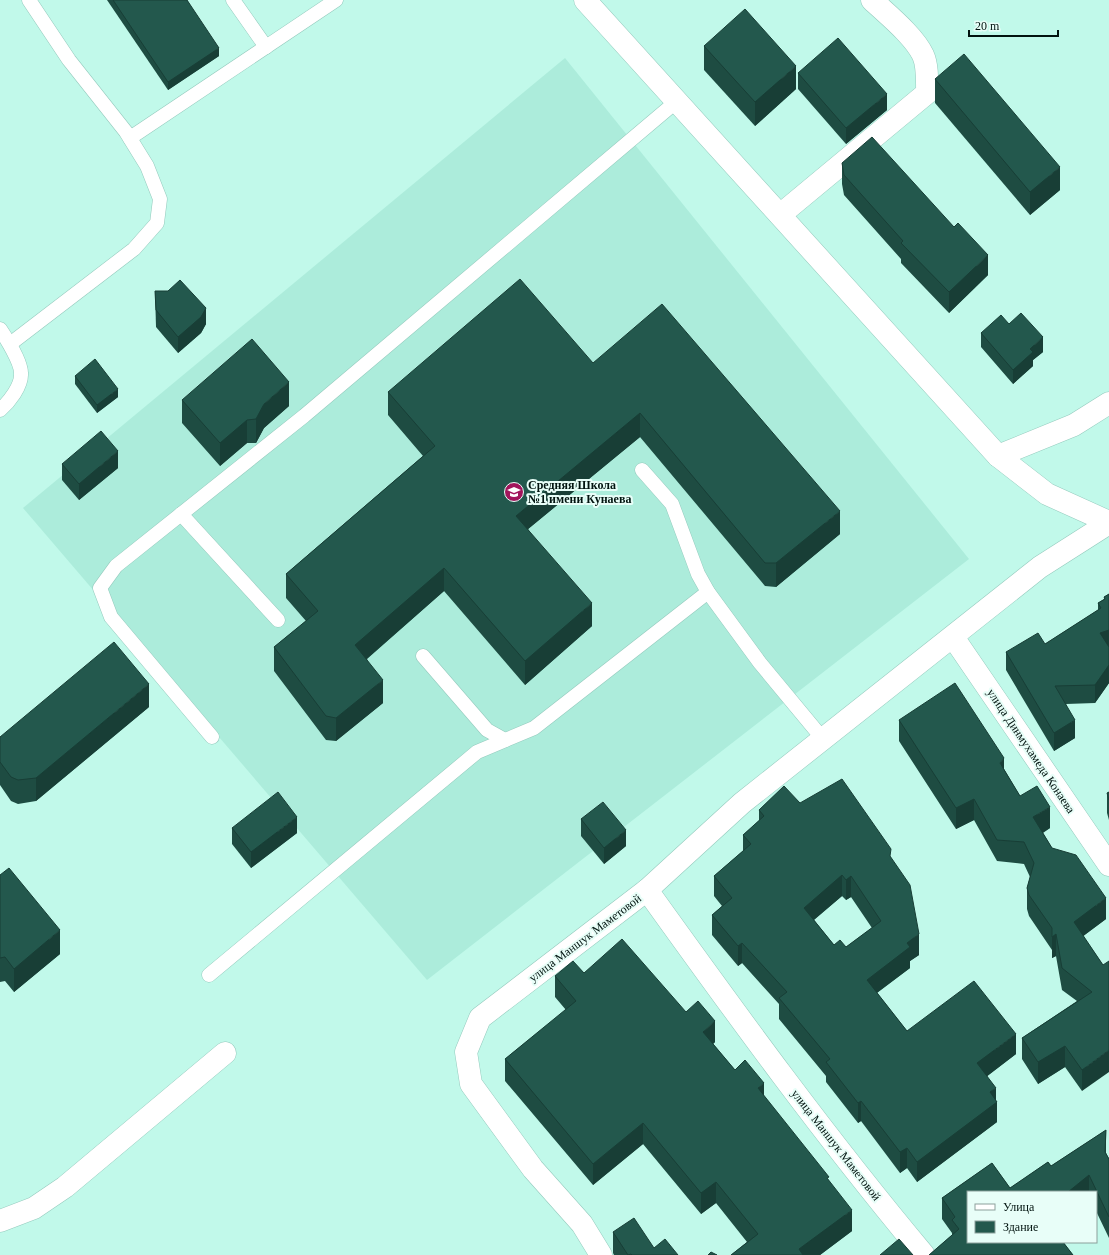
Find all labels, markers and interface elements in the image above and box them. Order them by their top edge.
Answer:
scale bar [969,12,1058,38]
text: 20 m [975,19,1000,33]
place label: Средняя Школа №1 имени Кунаева [528,478,631,506]
school or university icon: Средняя Школа №1 имени Кунаева [503,481,525,503]
street label: улица Динмухамеда Конаева [984,686,1078,816]
street label: улица Маншук Маметовой [526,891,644,985]
street label: улица Маншук Маметовой [788,1087,884,1204]
legend [967,1191,1097,1243]
text: Улица [1003,1200,1035,1214]
text: Здание [1003,1220,1038,1234]

